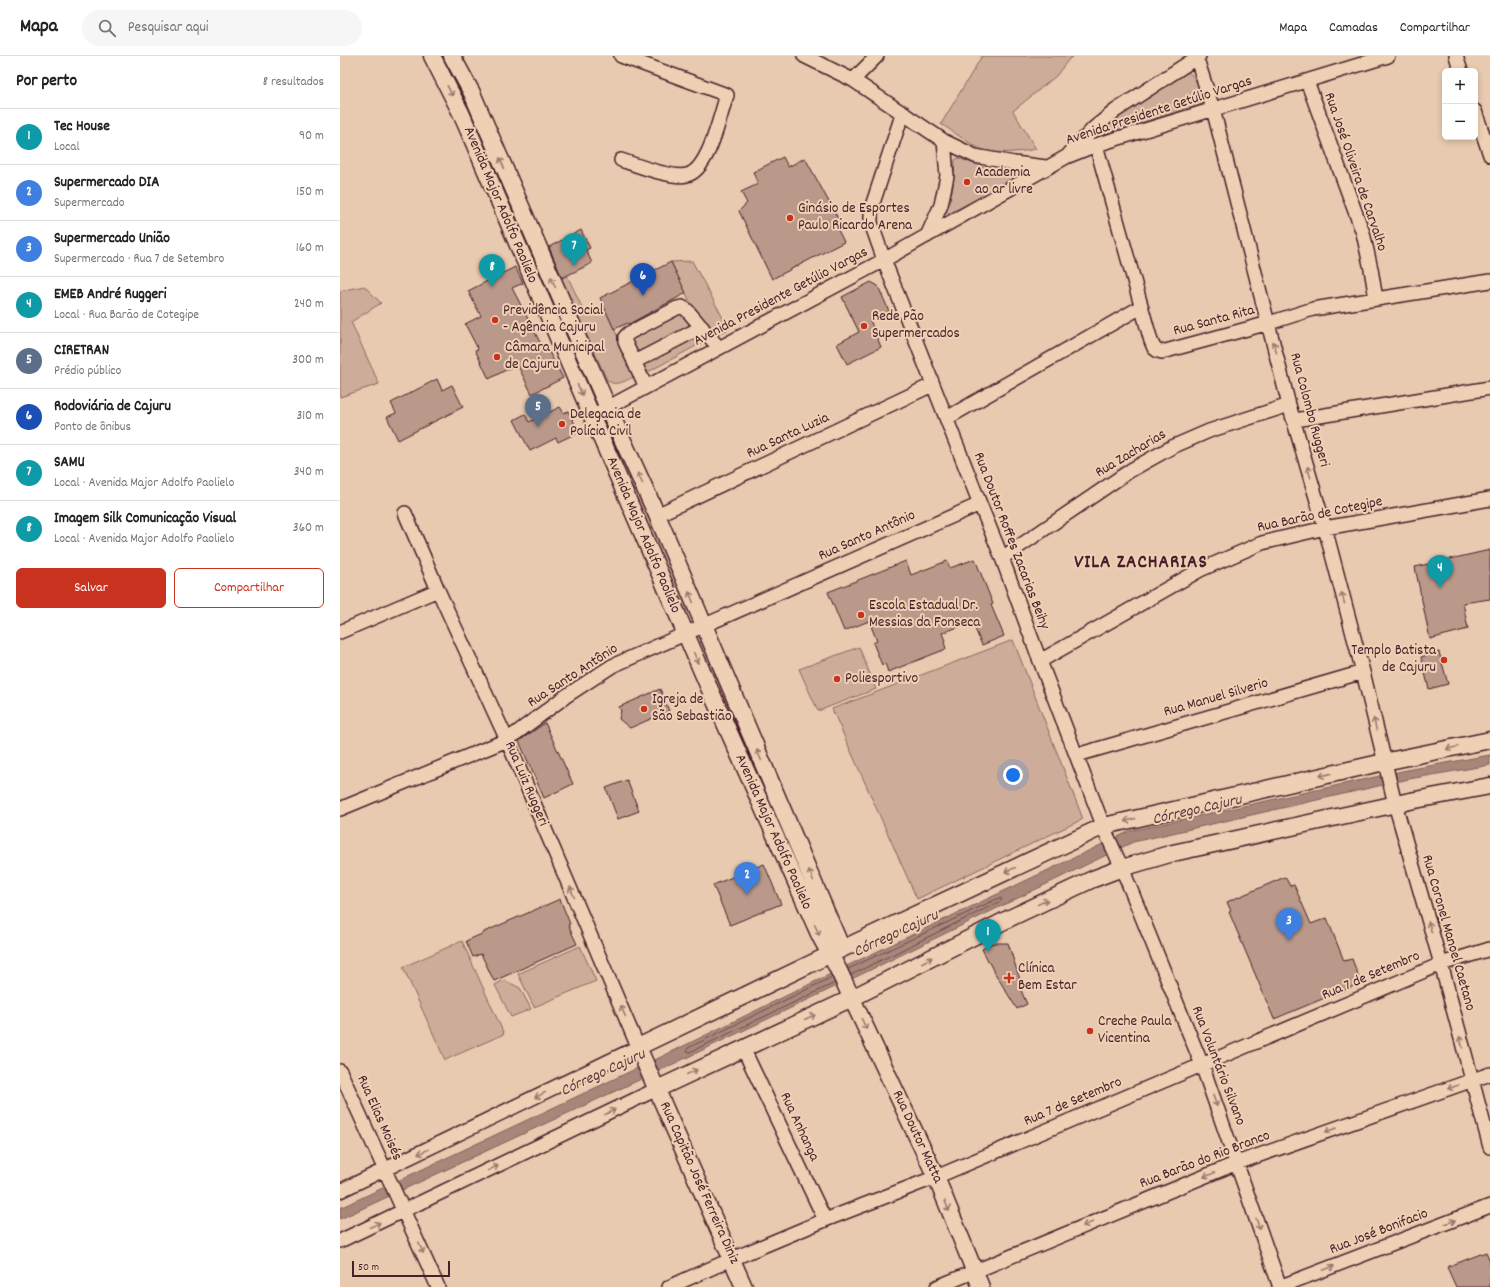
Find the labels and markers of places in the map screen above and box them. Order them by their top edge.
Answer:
place label: Academia ao ar livre [975,162,1033,201]
marker: Academia ao ar livre [962,177,972,187]
place label: Ginásio de Esportes Paulo Ricardo Arena [798,198,913,237]
marker: Ginásio de Esportes Paulo Ricardo Arena [785,213,795,223]
pin: 7 [561,233,587,266]
pin: 8 [479,254,505,287]
pin: 6 [630,263,656,296]
place label: Previdência Social - Agência Cajuru [503,300,604,339]
place label: Rede Pão Supermercados [872,306,960,345]
marker: Previdência Social - Agência Cajuru [490,315,500,325]
marker: Rede Pão Supermercados [859,321,869,331]
place label: Câmara Municipal de Cajuru [505,337,605,376]
marker: Câmara Municipal de Cajuru [492,352,502,362]
pin: 5 [525,394,551,427]
place label: Delegacia de Polícia Civil [570,404,641,443]
marker: Delegacia de Polícia Civil [557,419,567,429]
pin: 4 [1427,555,1453,588]
place label: Escola Estadual Dr. Messias da Fonseca [869,595,981,634]
marker: Escola Estadual Dr. Messias da Fonseca [856,610,866,620]
place label: Templo Batista de Cajuru [1351,640,1437,679]
marker: Templo Batista de Cajuru [1439,655,1449,665]
place label: Poliesportivo [845,668,918,690]
marker: Poliesportivo [832,674,842,684]
place label: Igreja de São Sebastião [652,689,732,728]
marker: Igreja de São Sebastião [639,704,649,714]
pin: 2 [734,862,760,895]
pin: 3 [1276,908,1302,941]
pin: 1 [975,919,1001,952]
place label: Clínica Bem Estar [1018,958,1077,997]
marker: Clínica Bem Estar [1003,972,1015,984]
place label: Creche Paula Vicentina [1098,1011,1172,1050]
marker: Creche Paula Vicentina [1085,1026,1095,1036]

